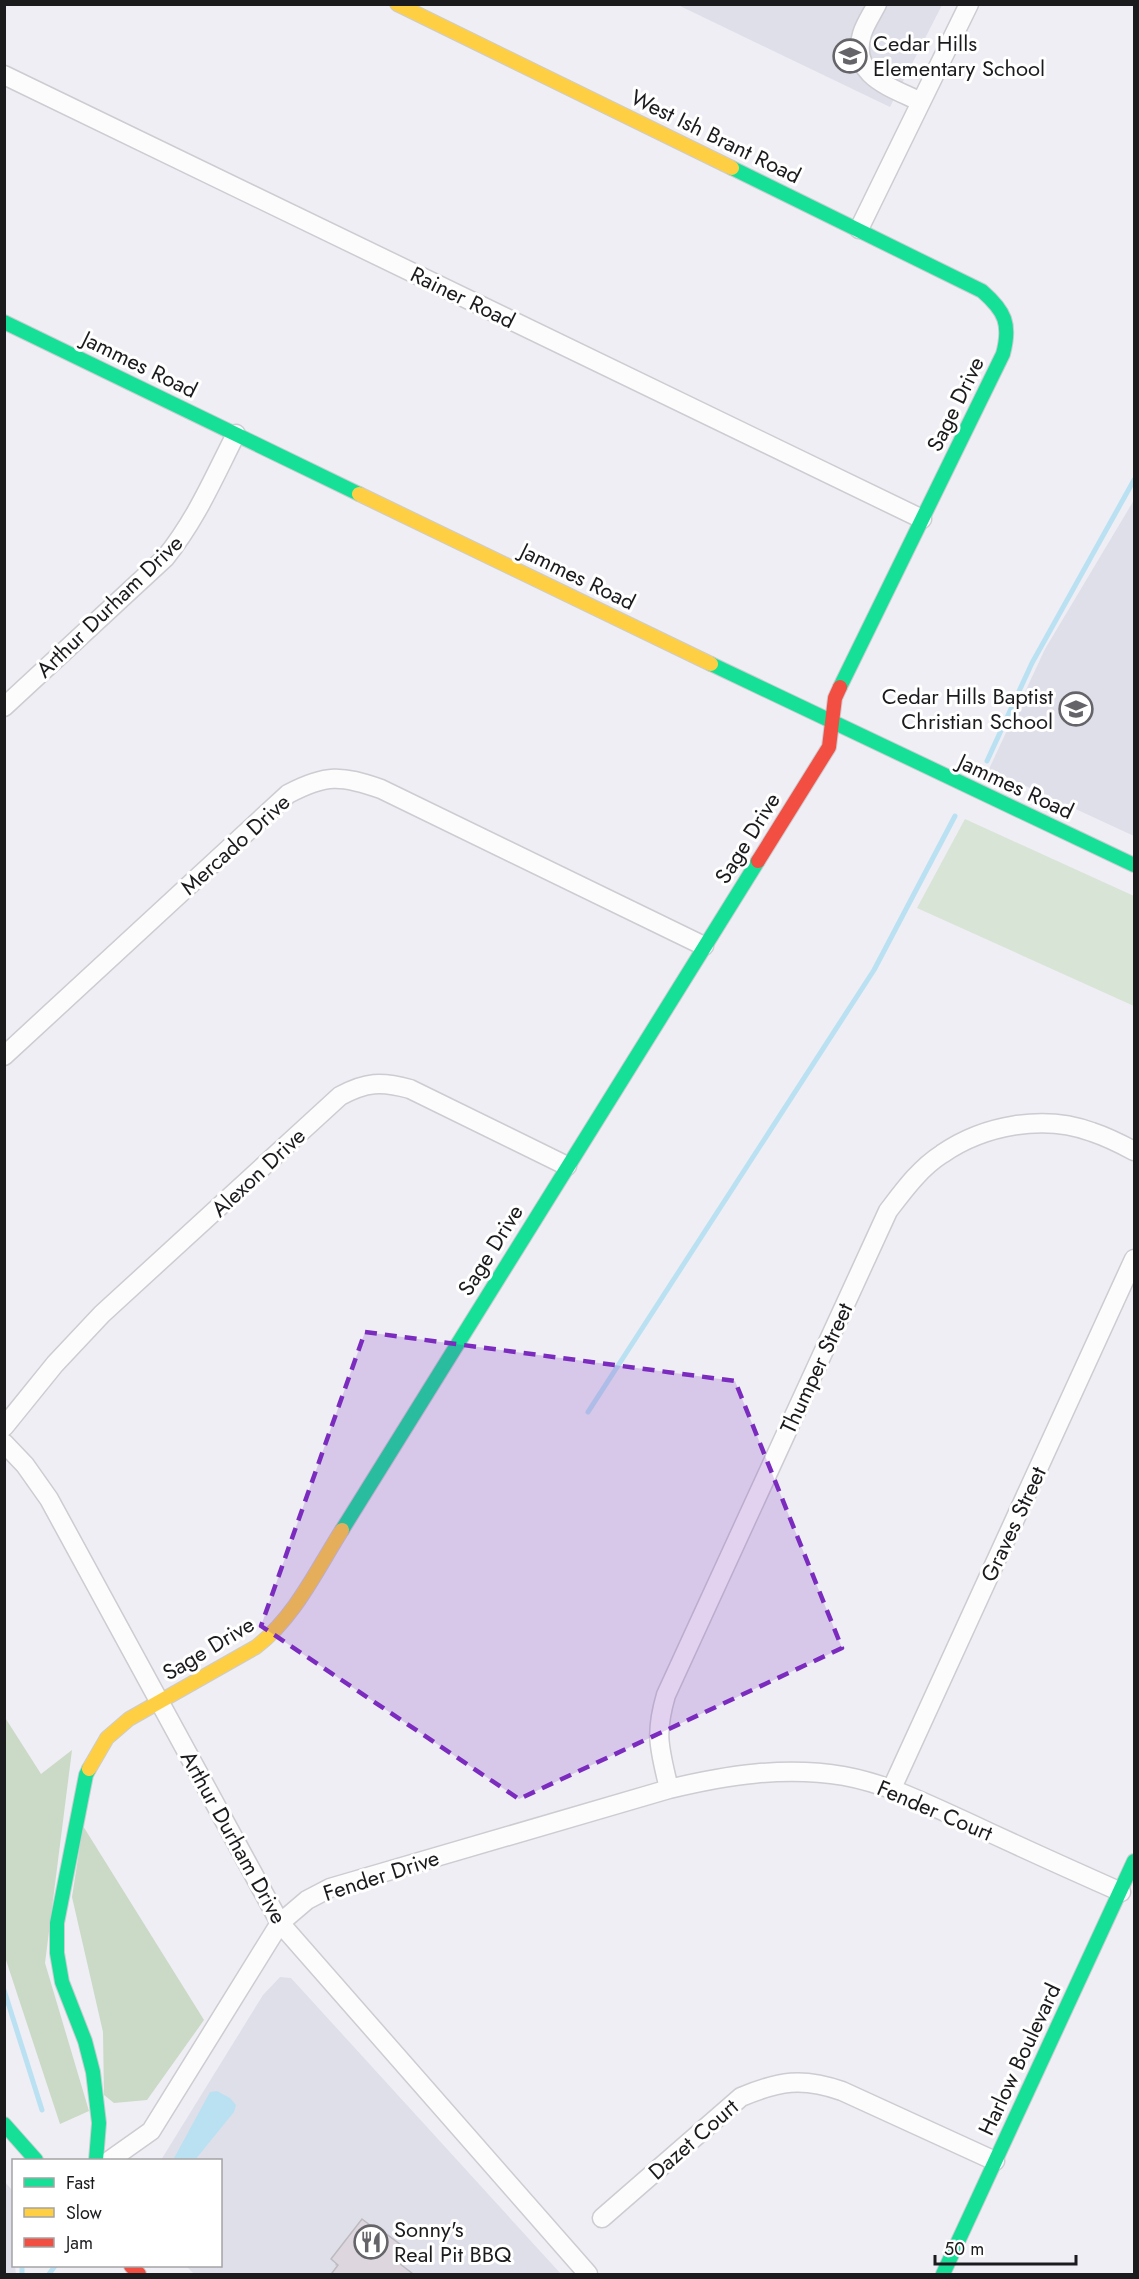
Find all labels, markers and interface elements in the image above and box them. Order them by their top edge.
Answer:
place label: Cedar Hills Elementary School [873,27,1045,84]
school or university icon: Cedar Hills Elementary School [832,38,868,74]
street label: West Ish Brant Road [625,81,807,191]
street label: Rainer Road [405,258,521,336]
street label: Jammes Road [74,321,203,406]
street label: Sage Drive [918,351,992,457]
street label: Arthur Durham Drive [28,527,190,685]
street label: Jammes Road [512,533,641,618]
place label: Cedar Hills Baptist Christian School [882,680,1054,737]
school or university icon: Cedar Hills Baptist Christian School [1058,691,1094,727]
street label: Jammes Road [950,744,1079,827]
street label: Mercado Drive [173,786,297,902]
street label: Sage Drive [706,786,788,890]
street label: Alexon Drive [204,1120,312,1224]
street label: Sage Drive [449,1198,531,1302]
street label: Thumper Street [772,1297,861,1439]
street label: Graves Street [972,1461,1054,1587]
street label: Sage Drive [156,1608,260,1688]
street label: Arthur Durham Drive [173,1745,295,1929]
street label: Fender Court [872,1771,998,1849]
street label: Fender Drive [319,1841,443,1909]
street label: Harlow Boulevard [970,1978,1068,2140]
street label: Dazet Court [641,2090,746,2187]
legend [12,2159,222,2267]
text: Fast [66,2170,95,2196]
text: Slow [66,2200,103,2226]
place label: Sonny's Real Pit BBQ [394,2213,512,2270]
restaurant icon: Sonny's Real Pit BBQ [353,2224,389,2260]
scale bar [935,2228,1076,2266]
text: Jam [64,2230,93,2256]
text: 50 m [944,2236,984,2262]

